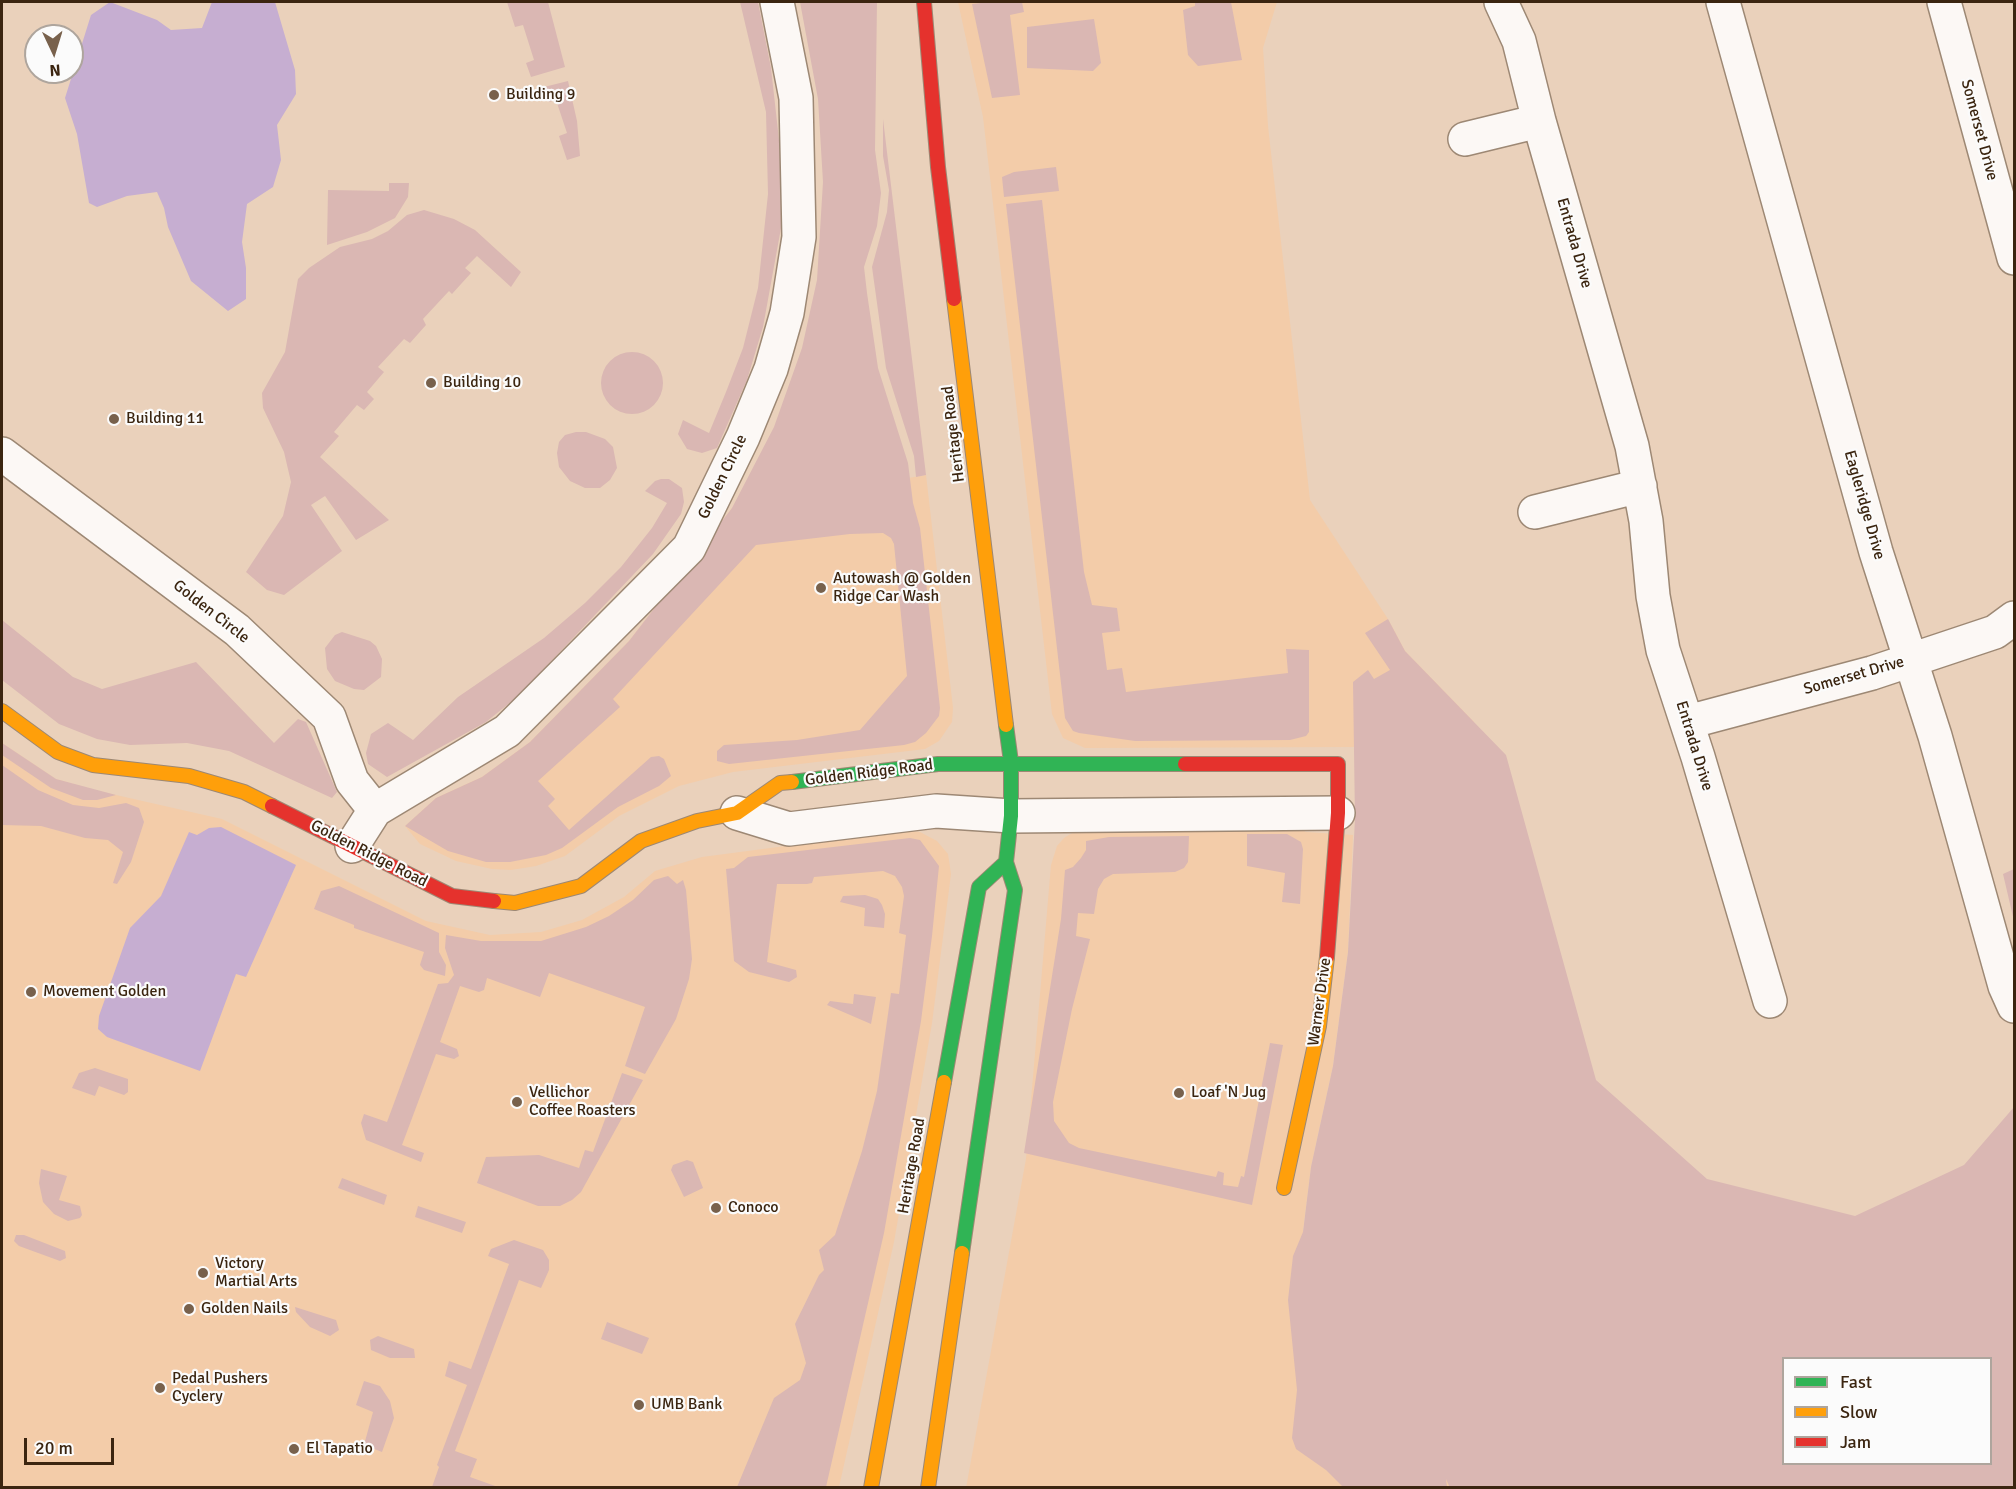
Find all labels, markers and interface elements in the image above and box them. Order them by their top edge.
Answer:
north arrow [24,24,84,84]
text: N [49,60,61,80]
street label: Somerset Drive [1956,77,2002,183]
place label: Building 9 [506,85,575,105]
marker: Building 9 [487,88,501,102]
street label: Entrada Drive [1552,196,1596,290]
place label: Building 10 [443,373,521,393]
marker: Building 10 [424,376,438,390]
street label: Heritage Road [939,385,969,483]
place label: Building 11 [126,409,204,429]
marker: Building 11 [107,412,121,426]
street label: Golden Circle [694,432,752,522]
street label: Eagleridge Drive [1839,448,1889,562]
place label: Autowash @ Golden Ridge Car Wash [833,569,971,607]
street label: Golden Circle [169,576,253,648]
marker: Autowash @ Golden Ridge Car Wash [814,581,828,595]
street label: Somerset Drive [1801,652,1907,700]
street label: Entrada Drive [1671,699,1717,793]
street label: Golden Ridge Road [804,756,934,790]
street label: Golden Ridge Road [307,816,431,892]
street label: Warner Drive [1304,957,1336,1047]
place label: Movement Golden [43,982,166,1002]
marker: Movement Golden [24,985,38,999]
place label: Vellichor Coffee Roasters [529,1083,636,1121]
place label: Loaf 'N Jug [1191,1083,1266,1103]
marker: Loaf 'N Jug [1172,1086,1186,1100]
marker: Vellichor Coffee Roasters [510,1095,524,1109]
street label: Heritage Road [894,1117,930,1215]
place label: Conoco [728,1198,779,1218]
marker: Conoco [709,1201,723,1215]
place label: Victory Martial Arts [215,1254,297,1292]
marker: Victory Martial Arts [196,1266,210,1280]
place label: Golden Nails [201,1299,288,1319]
marker: Golden Nails [182,1302,196,1316]
legend [1782,1357,1992,1465]
place label: Pedal Pushers Cyclery [172,1369,268,1407]
text: Fast [1840,1371,1872,1393]
marker: Pedal Pushers Cyclery [153,1381,167,1395]
place label: UMB Bank [651,1395,722,1415]
marker: UMB Bank [632,1398,646,1412]
text: Slow [1840,1401,1877,1423]
scale bar [27,1426,117,1464]
text: Jam [1840,1431,1871,1453]
text: 20 m [35,1437,73,1459]
place label: El Tapatio [306,1439,373,1459]
marker: El Tapatio [287,1442,301,1456]

